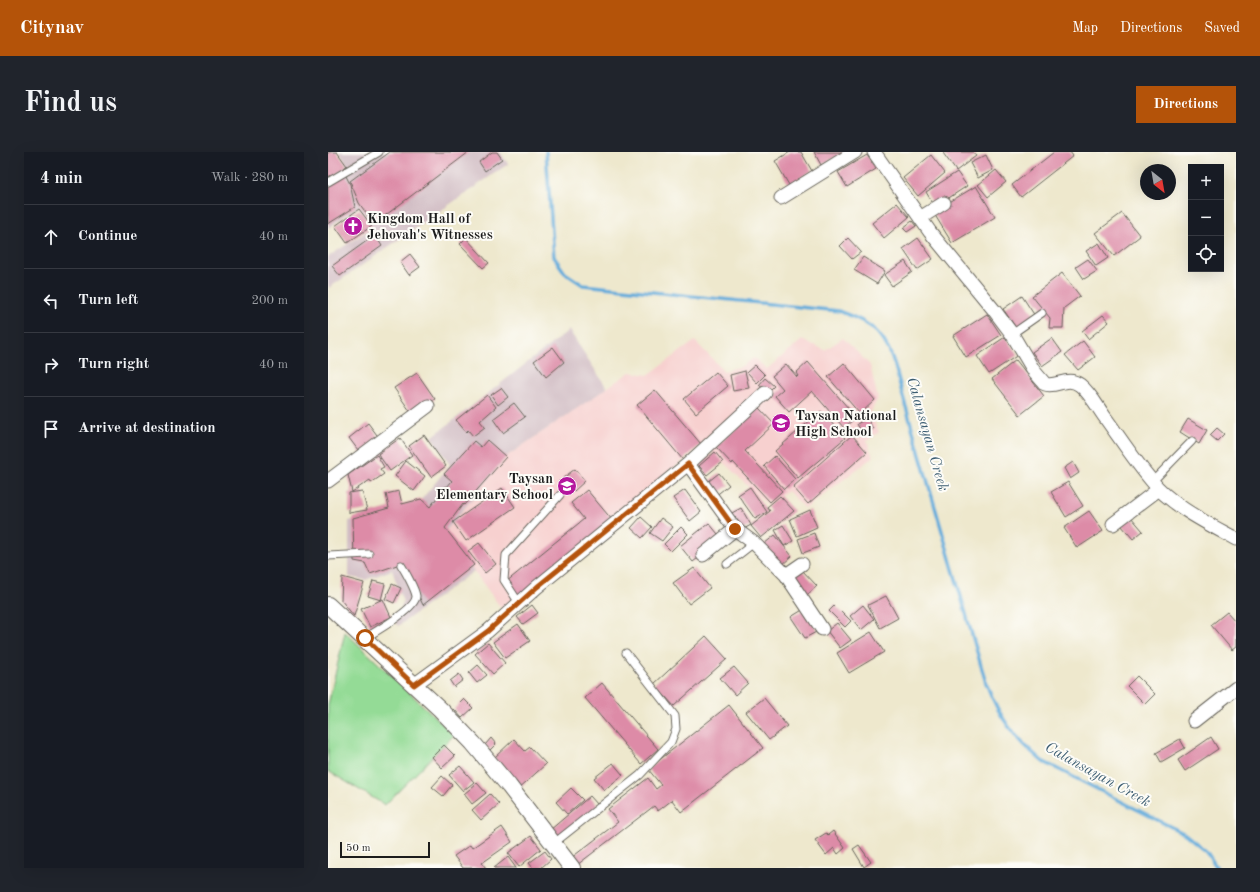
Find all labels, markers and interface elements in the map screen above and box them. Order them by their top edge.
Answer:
text: Citynav [20,19,84,38]
text: Map [1072,21,1098,35]
text: Directions [1120,21,1182,35]
text: Saved [1204,21,1240,35]
button: Directions [1136,86,1236,123]
text: Find us [24,90,117,118]
north arrow [1140,164,1176,200]
map controls [1188,164,1224,272]
button: + [1188,164,1224,200]
text: 4 min [40,170,83,187]
text: Walk · 280 m [211,171,288,184]
button: − [1188,200,1224,236]
place label: Kingdom Hall of Jehovah's Witnesses [367,212,493,242]
church icon: Kingdom Hall of Jehovah's Witnesses [342,215,364,237]
icon: ahead [40,226,62,248]
text: Continue [78,229,137,244]
text: 40 m [259,230,288,243]
button: locate [1188,236,1224,272]
icon: left [40,290,62,312]
text: Turn left [78,293,138,308]
text: 200 m [251,294,288,307]
icon: right [40,354,62,376]
text: Turn right [78,357,149,372]
text: 40 m [259,358,288,371]
water label: Calansayan Creek [903,376,950,493]
place label: Taysan National High School [795,409,897,439]
school or university icon: Taysan National High School [770,412,792,434]
icon: arrive [40,418,62,440]
text: Arrive at destination [78,421,216,436]
place label: Taysan Elementary School [436,472,553,502]
school or university icon: Taysan Elementary School [556,475,578,497]
route end [726,520,744,538]
route start [356,629,374,647]
water label: Calansayan Creek [1042,740,1153,810]
scale bar [340,840,430,859]
text: 50 m [346,843,371,854]

